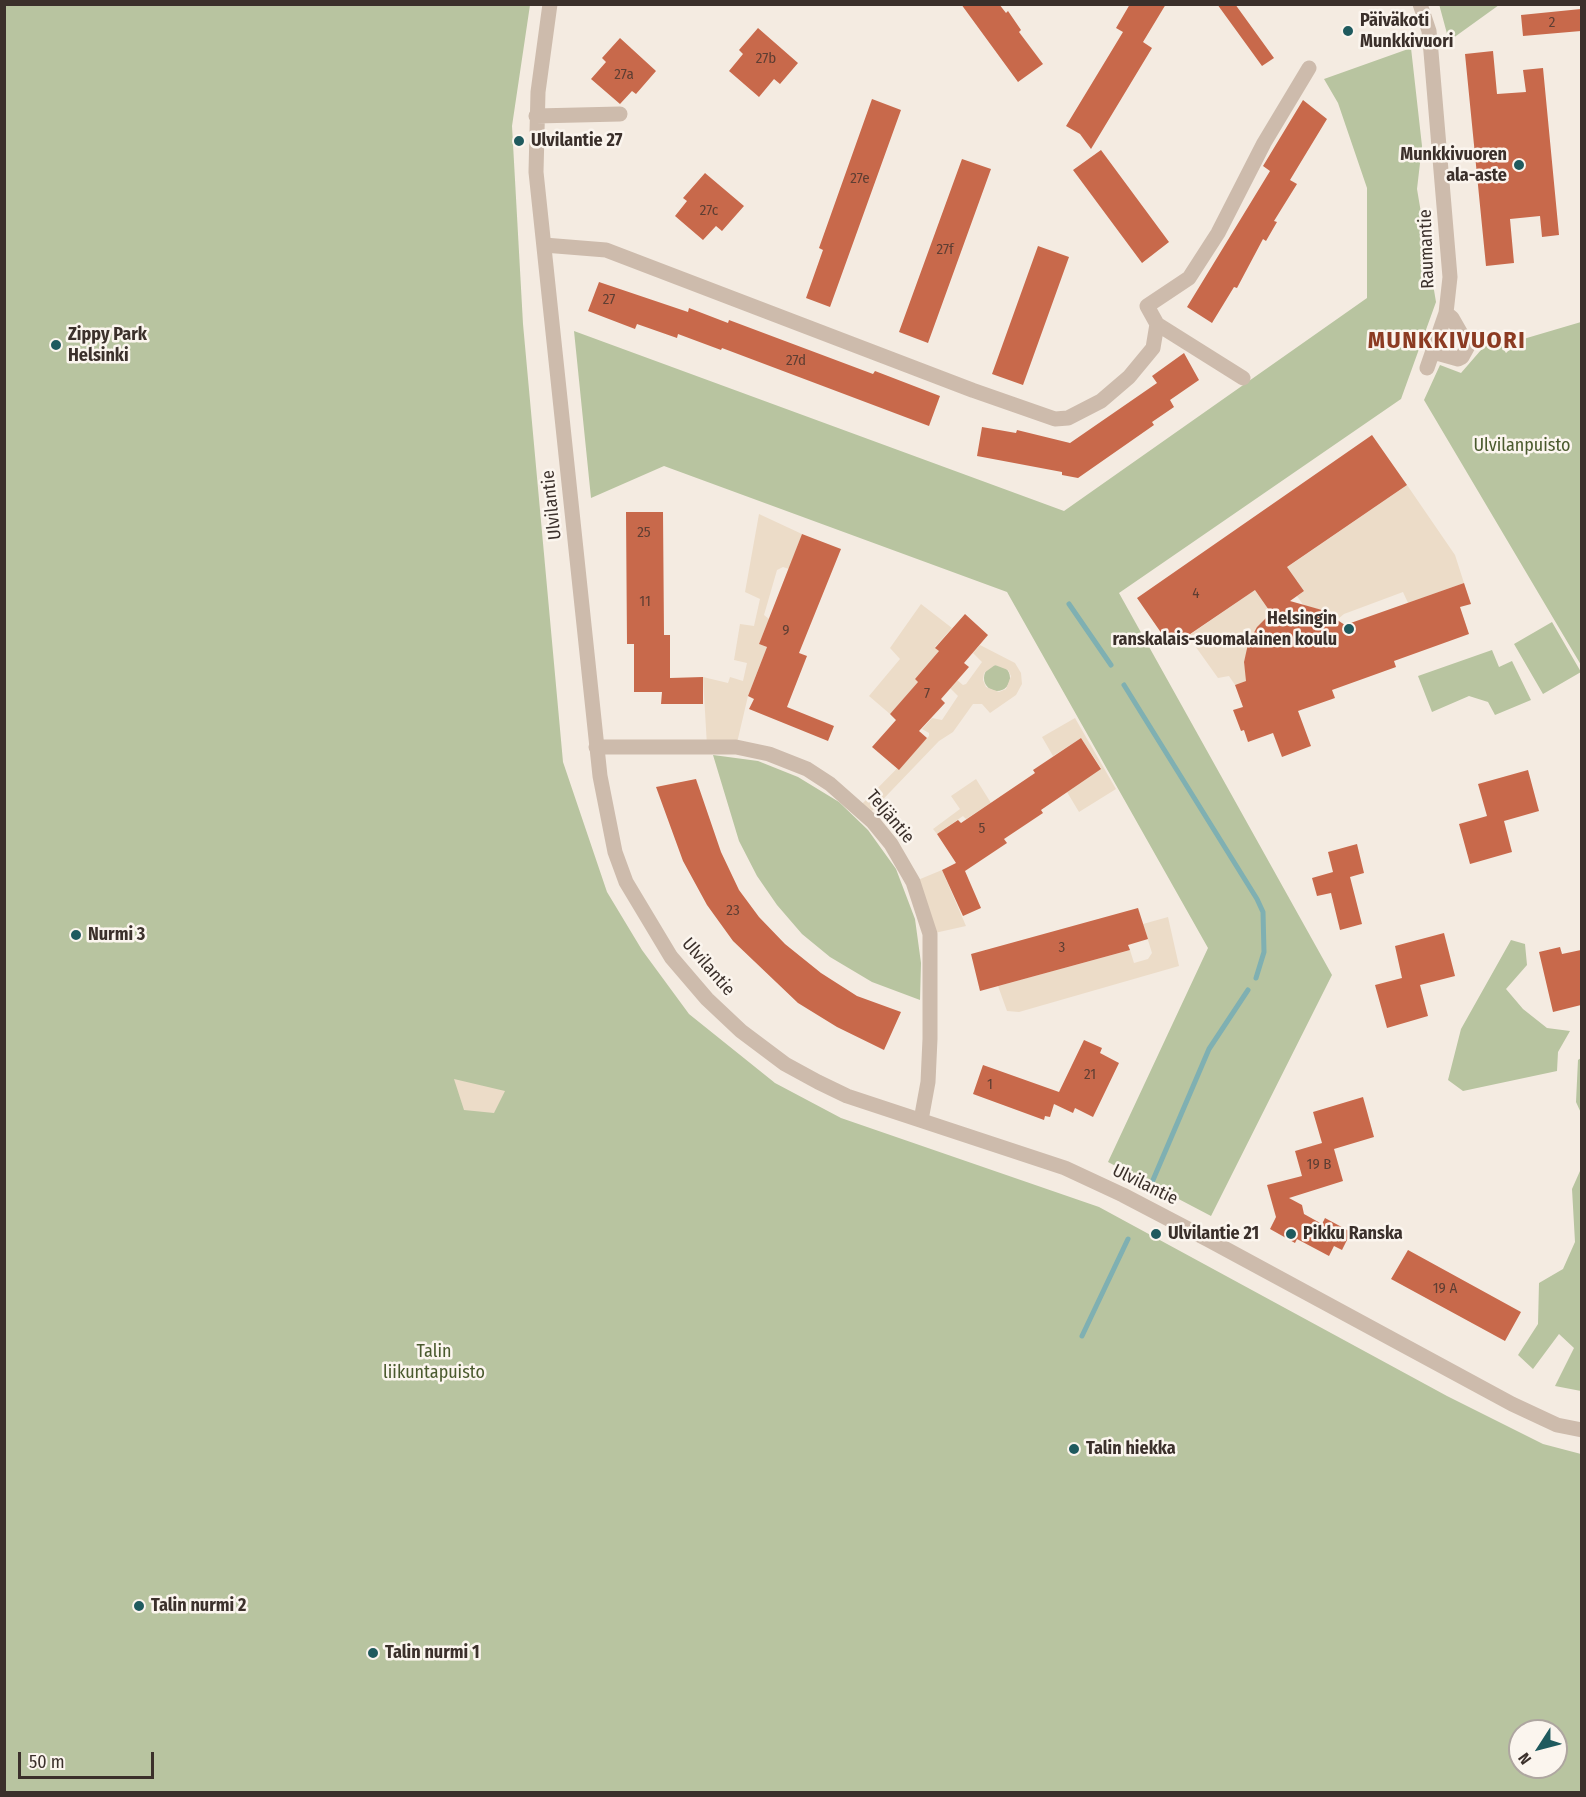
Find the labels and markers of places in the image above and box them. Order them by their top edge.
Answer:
place label: Päiväkoti Munkkivuori [1360,10,1453,52]
marker: Päiväkoti Munkkivuori [1341,24,1355,38]
place label: Ulvilantie 27 [531,130,622,152]
marker: Ulvilantie 27 [512,134,526,148]
place label: Munkkivuoren ala-aste [1400,144,1507,186]
marker: Munkkivuoren ala-aste [1512,158,1526,172]
place label: Zippy Park Helsinki [68,324,147,366]
marker: Zippy Park Helsinki [49,338,63,352]
place label: Helsingin ranskalais-suomalainen koulu [1112,608,1337,650]
marker: Helsingin ranskalais-suomalainen koulu [1342,622,1356,636]
place label: Nurmi 3 [88,924,145,946]
marker: Nurmi 3 [69,928,83,942]
place label: Ulvilantie 21 [1168,1223,1259,1245]
place label: Pikku Ranska [1303,1223,1403,1245]
marker: Ulvilantie 21 [1149,1227,1163,1241]
marker: Pikku Ranska [1284,1227,1298,1241]
place label: Talin hiekka [1086,1438,1176,1460]
marker: Talin hiekka [1067,1442,1081,1456]
place label: Talin nurmi 2 [151,1595,246,1617]
marker: Talin nurmi 2 [132,1599,146,1613]
place label: Talin nurmi 1 [385,1642,480,1664]
marker: Talin nurmi 1 [366,1646,380,1660]

